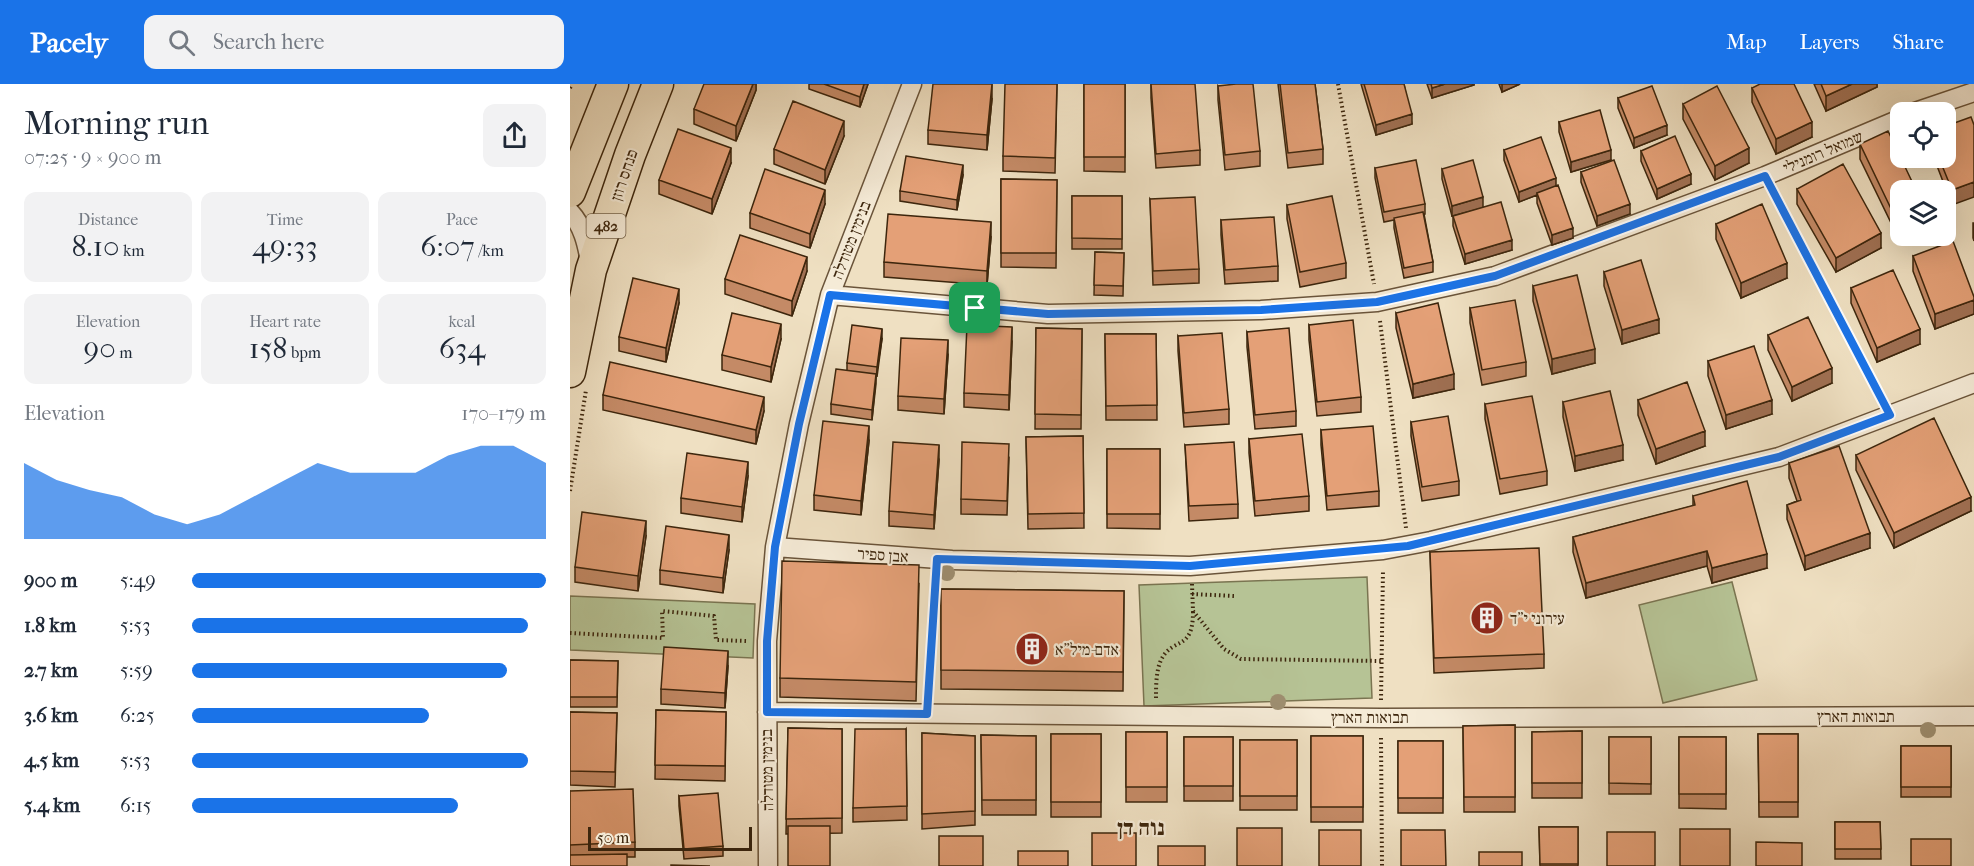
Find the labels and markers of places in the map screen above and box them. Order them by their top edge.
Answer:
pin [949,282,1000,333]
building icon: עירוני י"ד [1469,600,1505,636]
place label: עירוני י"ד [1510,609,1565,628]
building icon: אדם-מיל"א [1014,631,1050,667]
place label: אדם-מיל"א [1055,640,1119,659]

